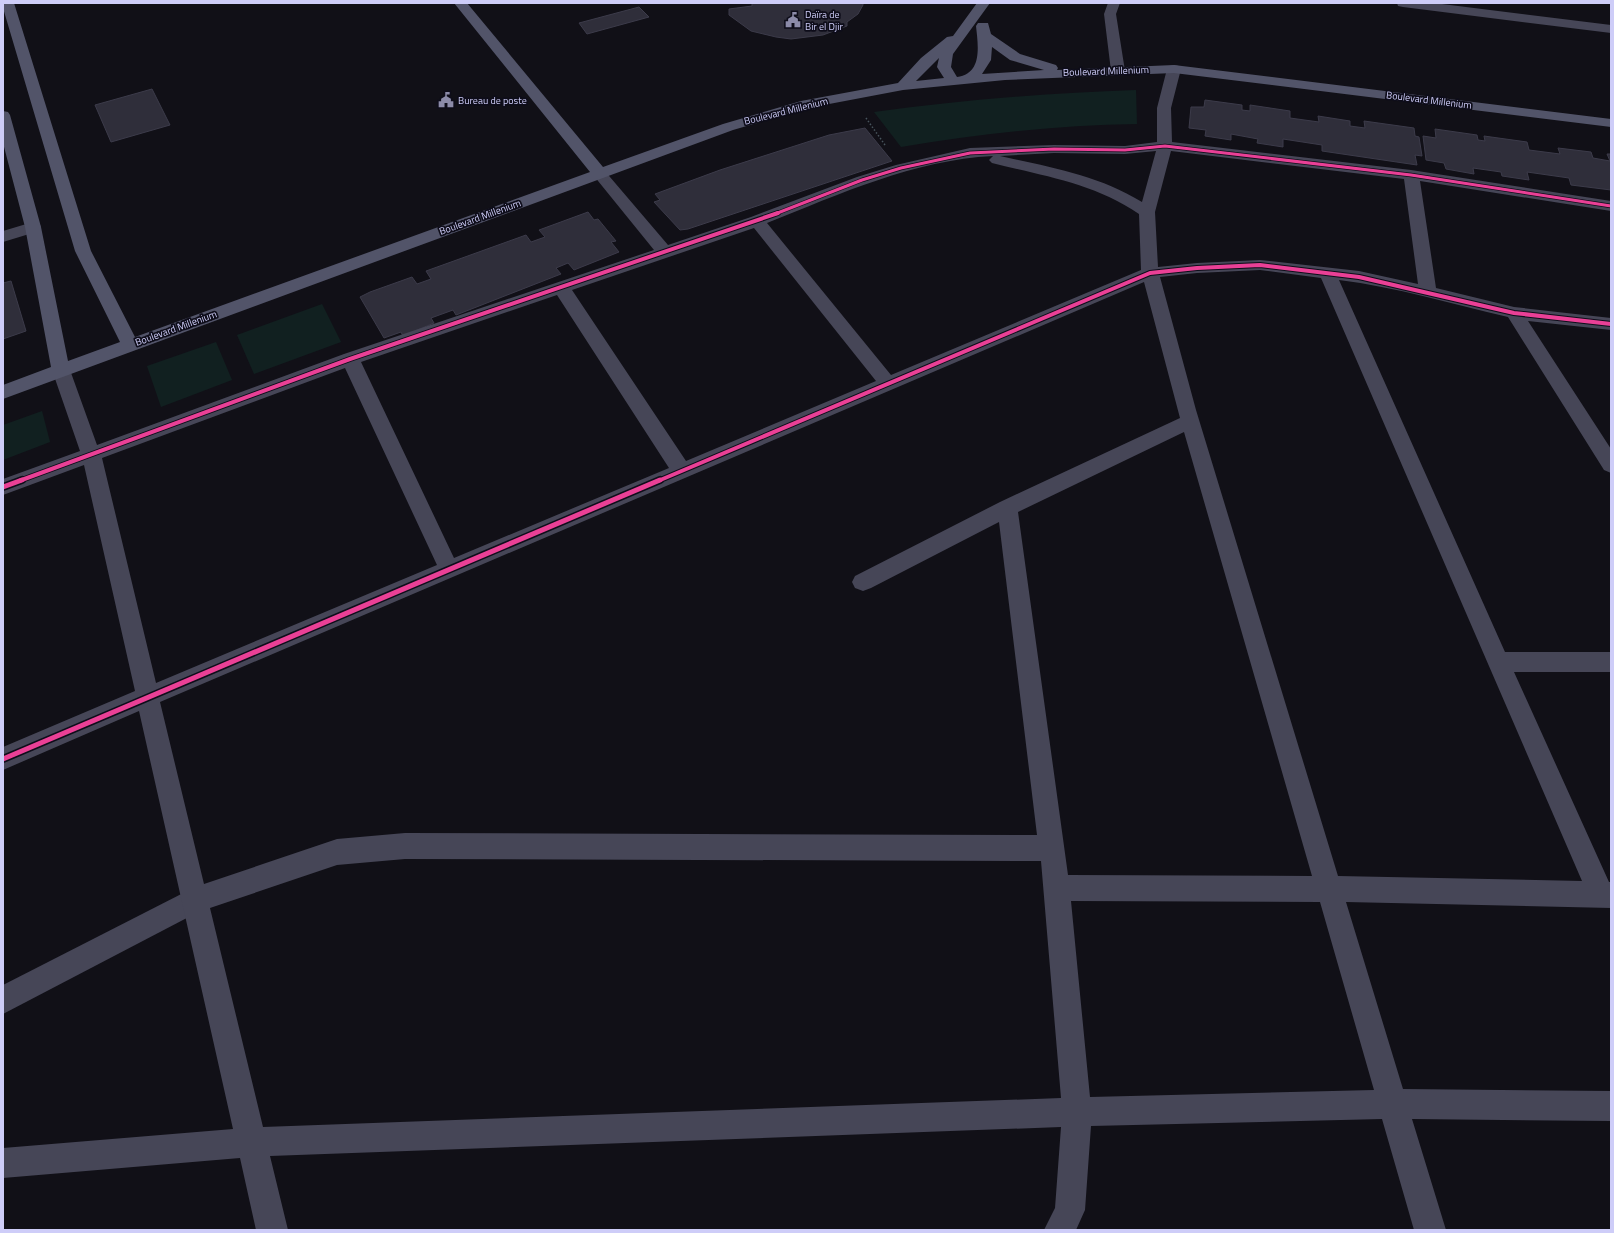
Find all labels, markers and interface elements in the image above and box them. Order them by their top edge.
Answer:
place label: Daïra de Bir el Djir [805,7,843,34]
public building icon: Daïra de Bir el Djir [784,11,802,29]
street label: Boulevard Millenium [1063,62,1149,80]
street label: Boulevard Millenium [1385,87,1473,113]
public building icon: Bureau de poste [437,91,455,109]
place label: Bureau de poste [458,93,527,108]
street label: Boulevard Millenium [742,93,830,129]
street label: Boulevard Millenium [437,195,523,239]
street label: Boulevard Millenium [133,306,219,350]

